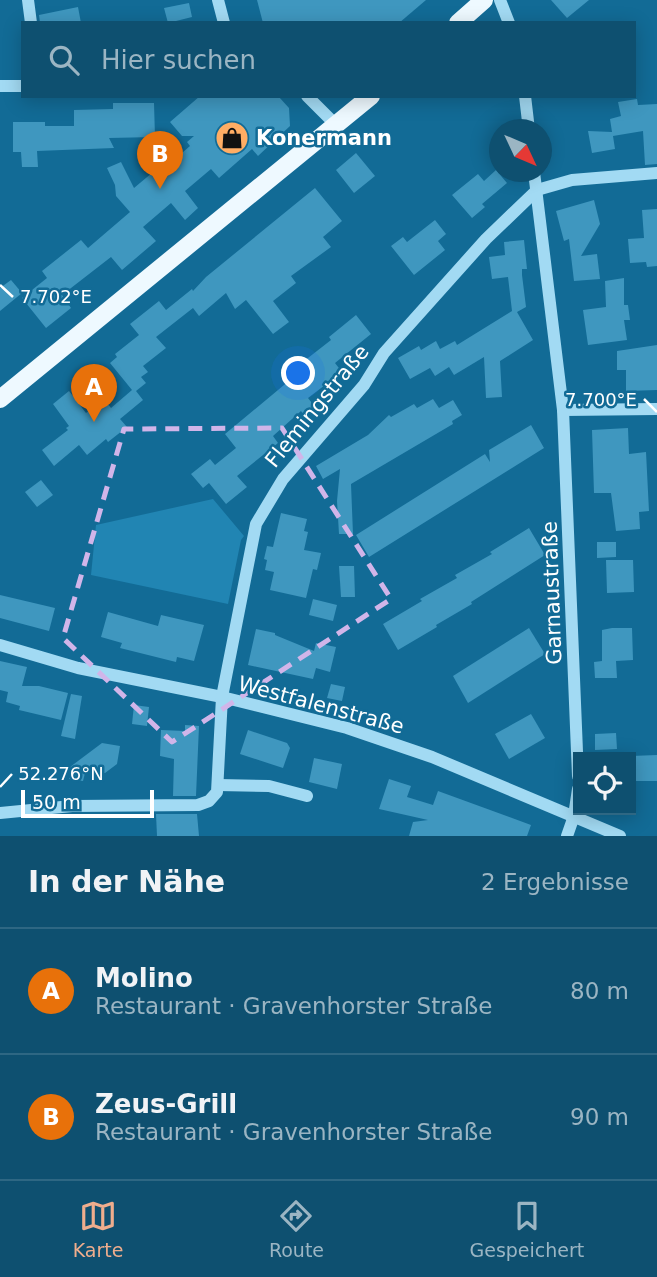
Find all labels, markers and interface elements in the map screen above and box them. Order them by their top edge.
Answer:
search box [21,21,636,98]
icon: search [45,41,83,79]
text: Hier suchen [101,45,256,75]
shop icon: Konermann [213,119,251,157]
north arrow [489,119,552,182]
place label: Konermann [256,126,392,150]
pin: B [137,131,183,189]
text: 7.702°E [20,286,92,307]
street label: Flemingstraße [260,340,374,472]
your location [281,356,315,390]
pin: A [71,364,117,422]
text: 7.700°E [565,389,637,410]
street label: Garnaustraße [537,521,567,665]
street label: Westfalenstraße [235,671,407,739]
map controls [573,752,636,815]
button: locate [573,752,636,815]
text: 52.276°N [18,763,104,784]
scale bar [21,787,154,819]
text: 50 m [32,791,81,813]
text: In der Nähe [28,864,225,899]
text: 2 Ergebnisse [481,869,629,895]
text: Molino [95,963,193,993]
text: A [42,978,60,1004]
text: 80 m [570,978,629,1004]
text: Restaurant · Gravenhorster Straße [95,993,492,1019]
text: Zeus-Grill [95,1089,237,1119]
text: B [42,1104,60,1130]
text: 90 m [570,1104,629,1130]
text: Restaurant · Gravenhorster Straße [95,1119,492,1145]
tab: Karte [73,1197,123,1261]
tab: Route [269,1197,324,1261]
tab: Gespeichert [469,1197,584,1261]

